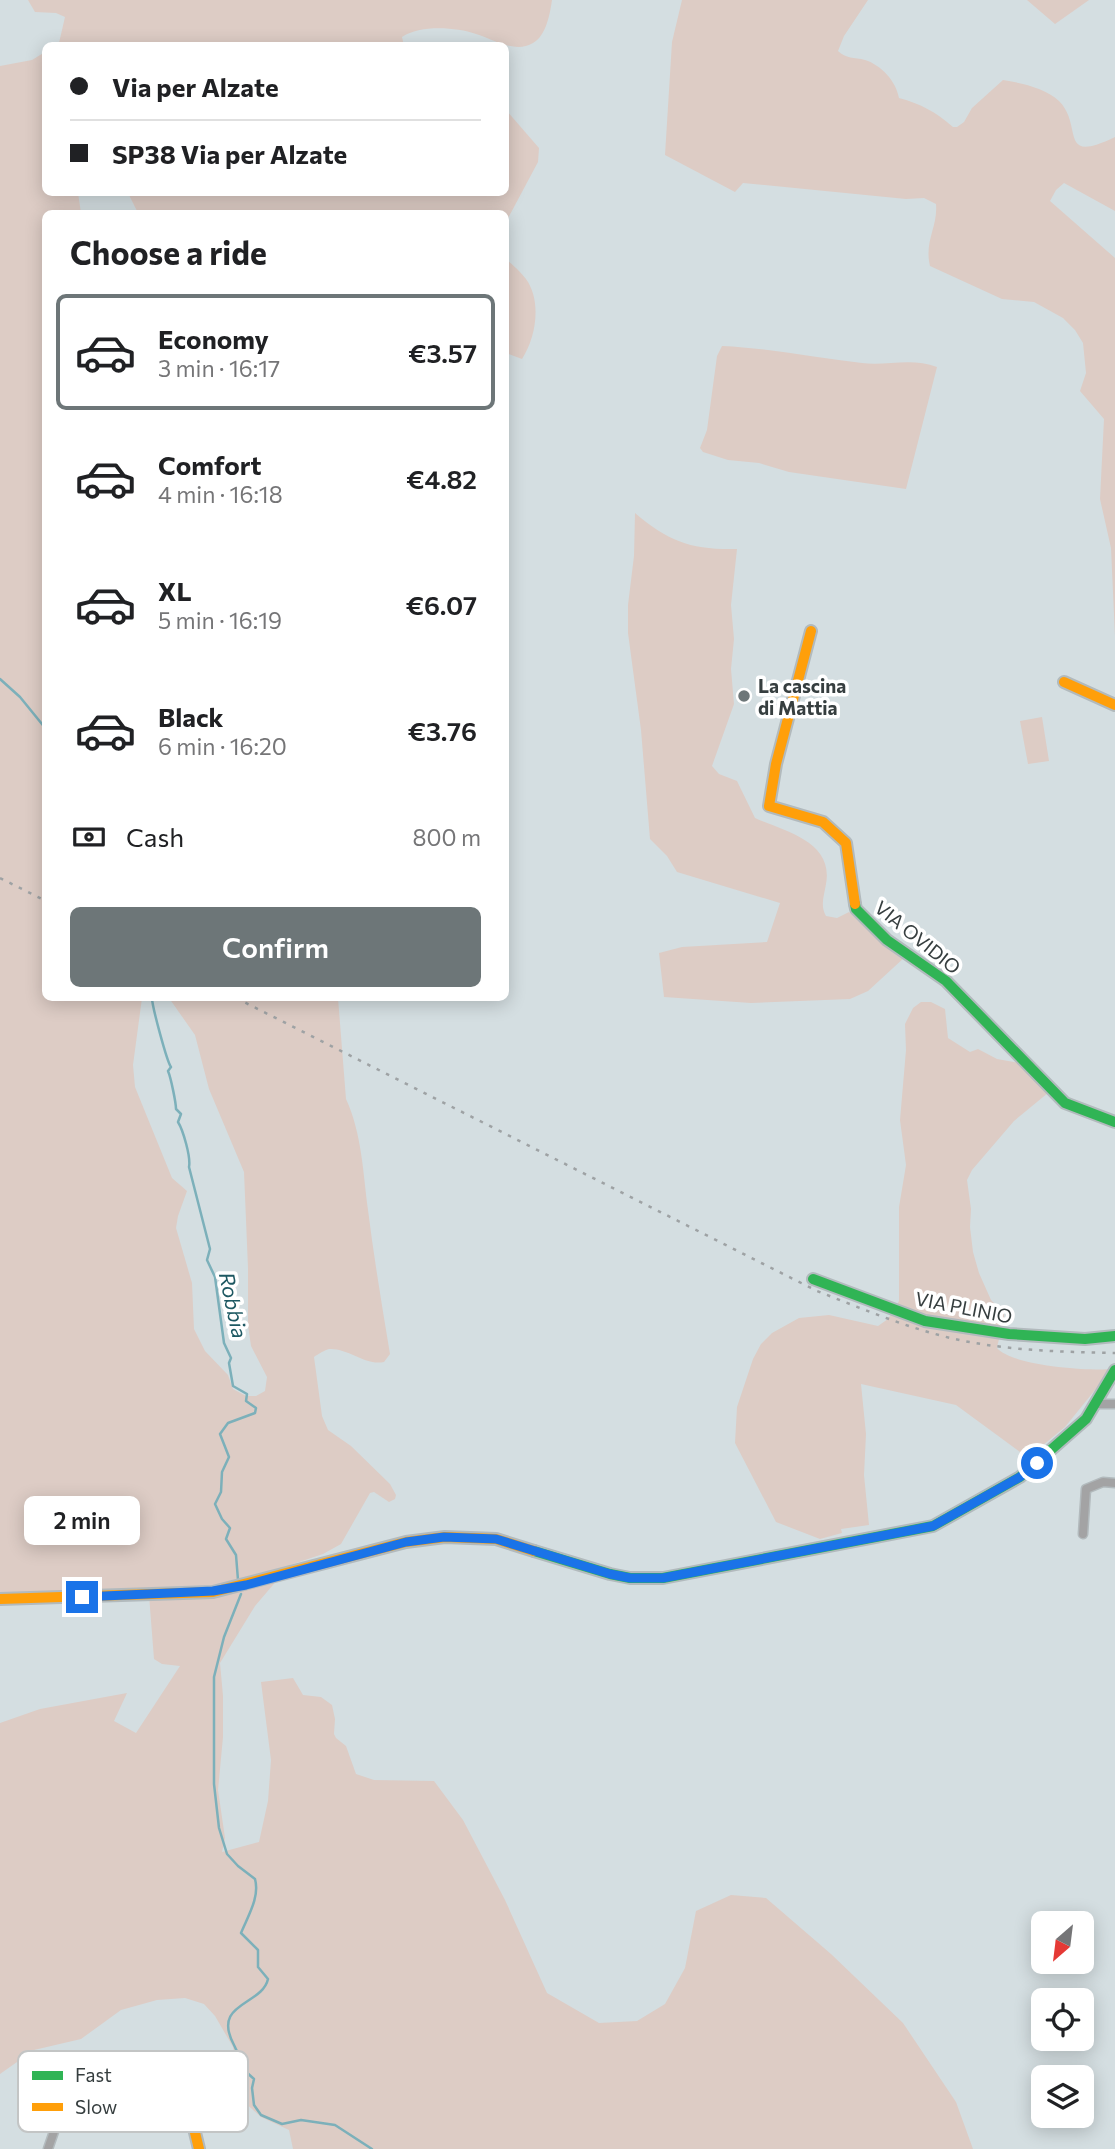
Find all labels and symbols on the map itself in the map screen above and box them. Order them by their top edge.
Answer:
place label: La cascina di Mattia [758,674,846,719]
marker: La cascina di Mattia [736,688,752,704]
street label: VIA OVIDIO [871,896,965,978]
water label: Robbia [215,1270,253,1340]
street label: VIA PLINIO [914,1286,1014,1328]
route start [1021,1447,1053,1479]
callout: 2 min [24,1496,140,1544]
route end [66,1581,98,1613]
north arrow [1031,1911,1094,1974]
legend [18,2051,248,2132]
text: Fast [75,2063,112,2086]
text: Slow [75,2095,117,2118]

